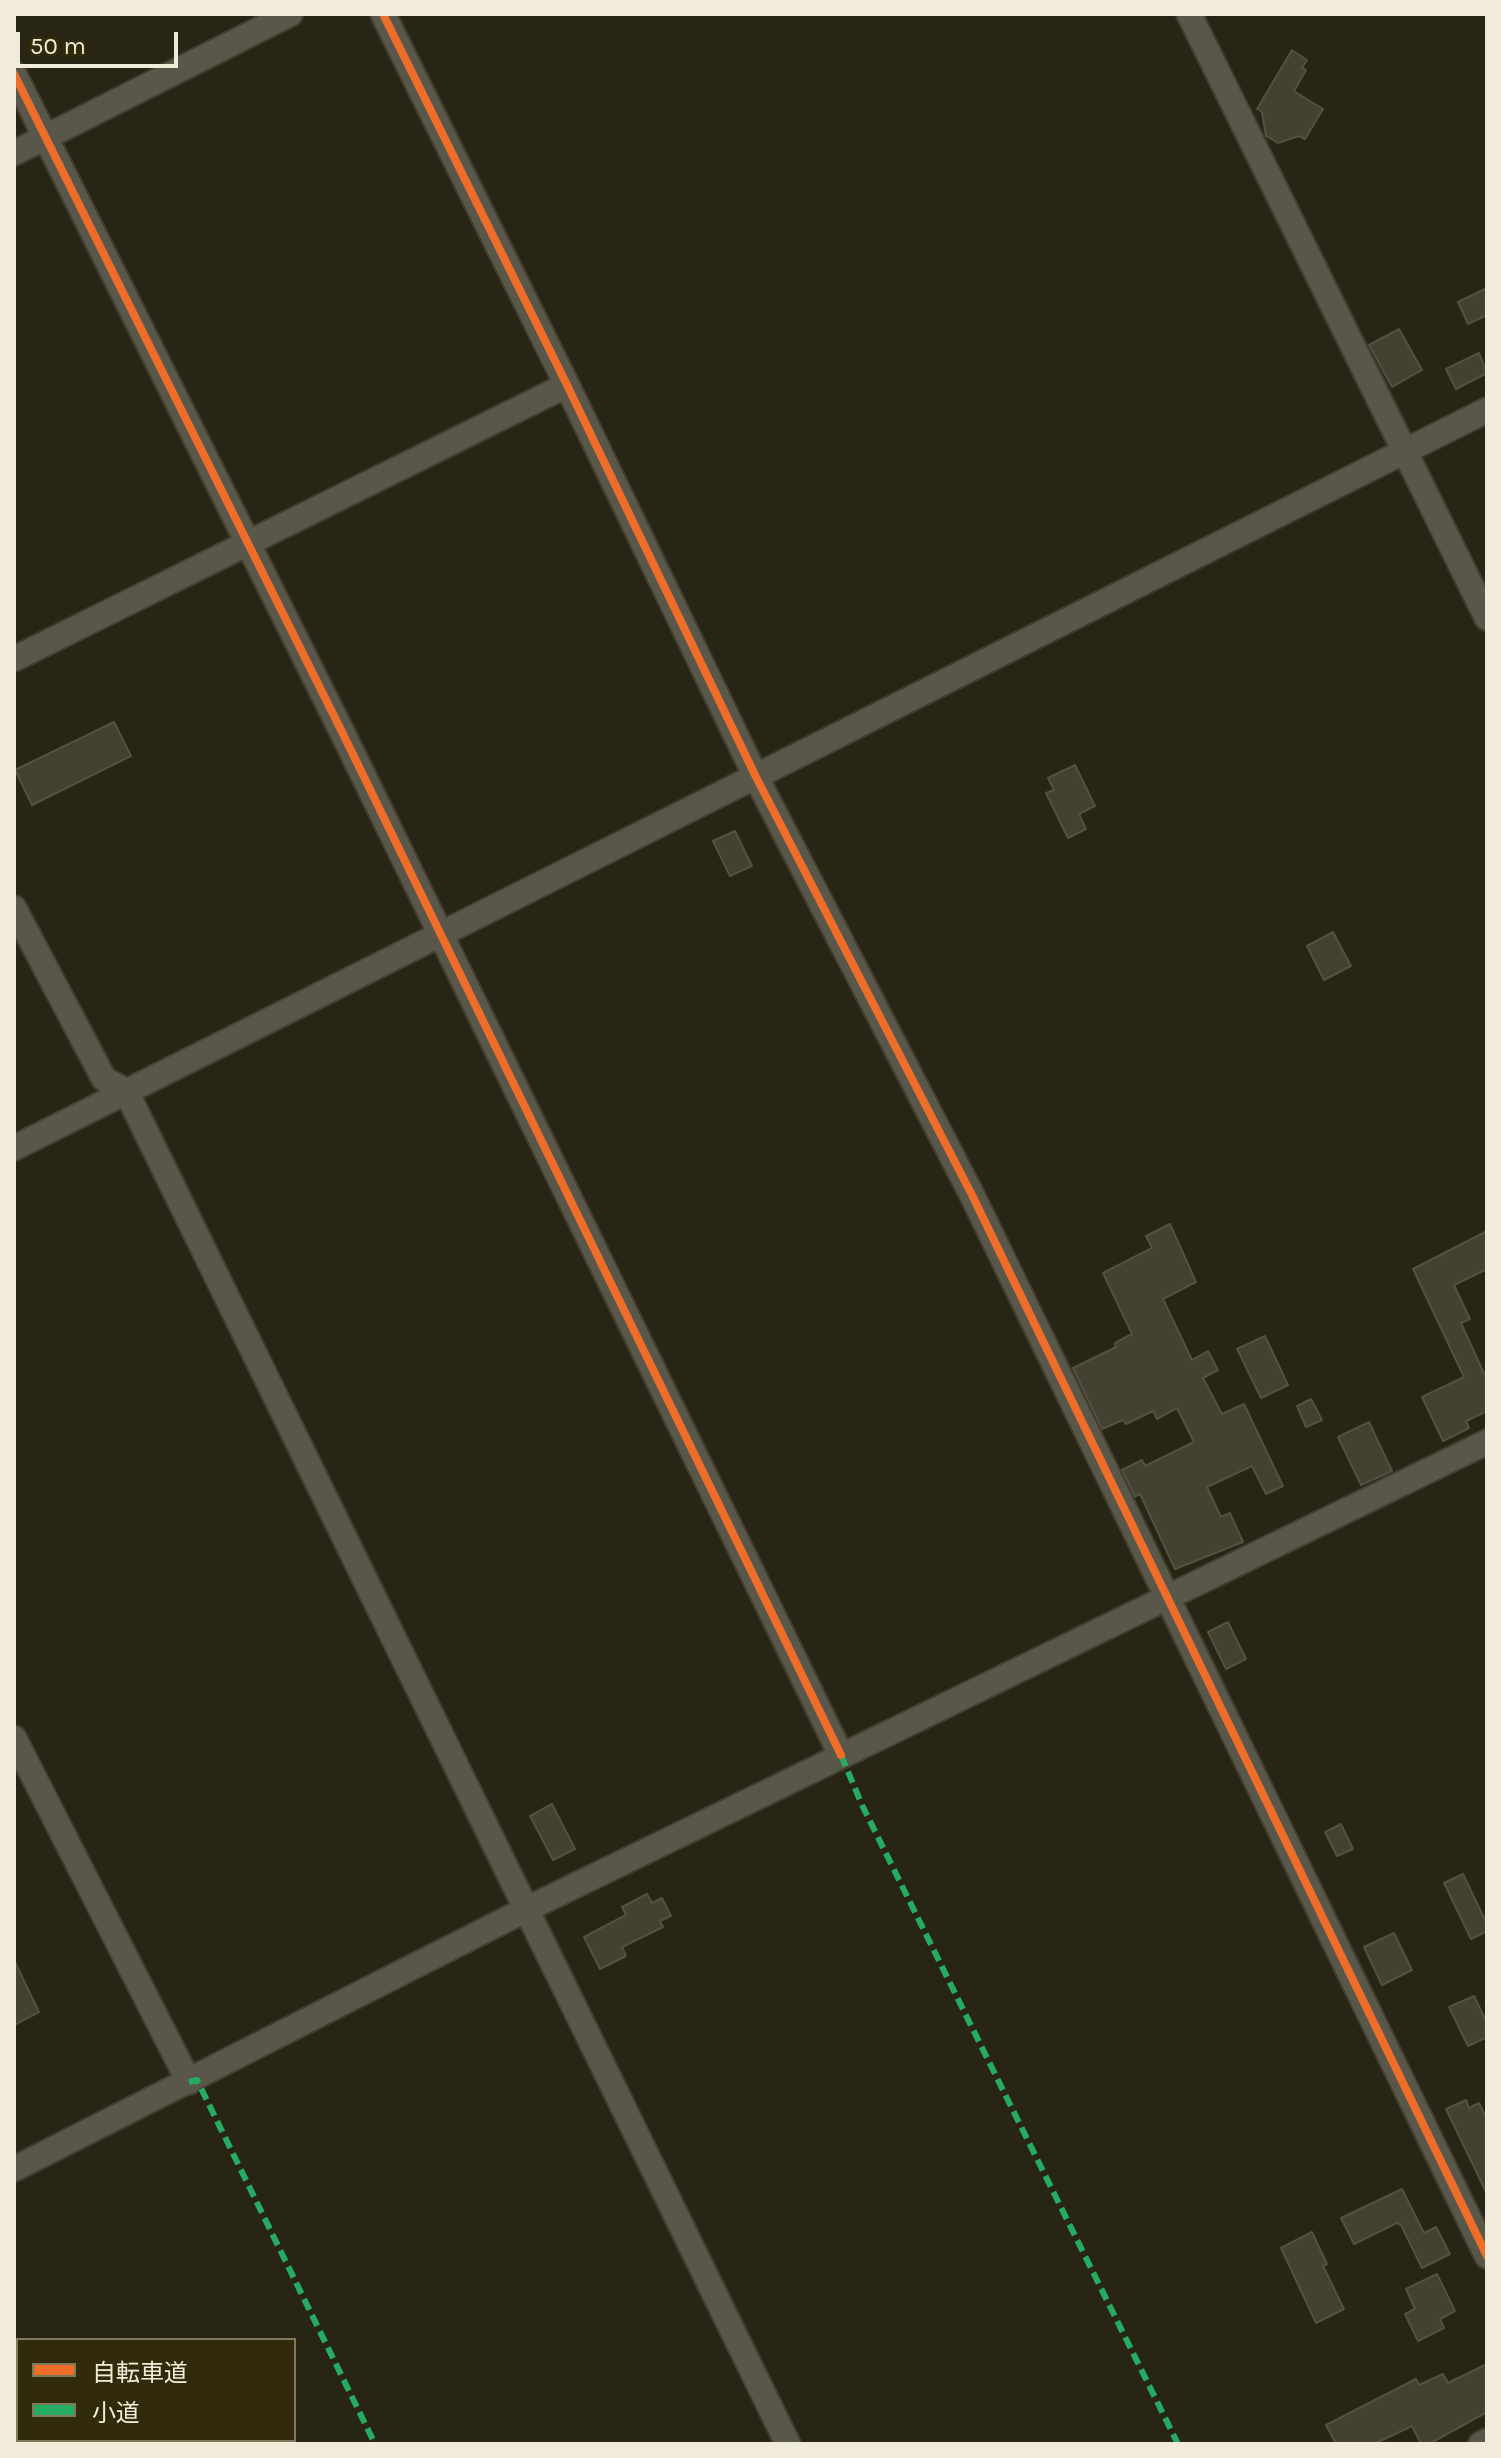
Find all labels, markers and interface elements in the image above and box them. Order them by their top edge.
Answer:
scale bar [20,16,182,66]
text: 50 m [30,32,86,60]
legend [16,2338,296,2442]
text: 自転車道 [92,2359,188,2387]
text: 小道 [92,2399,140,2427]

